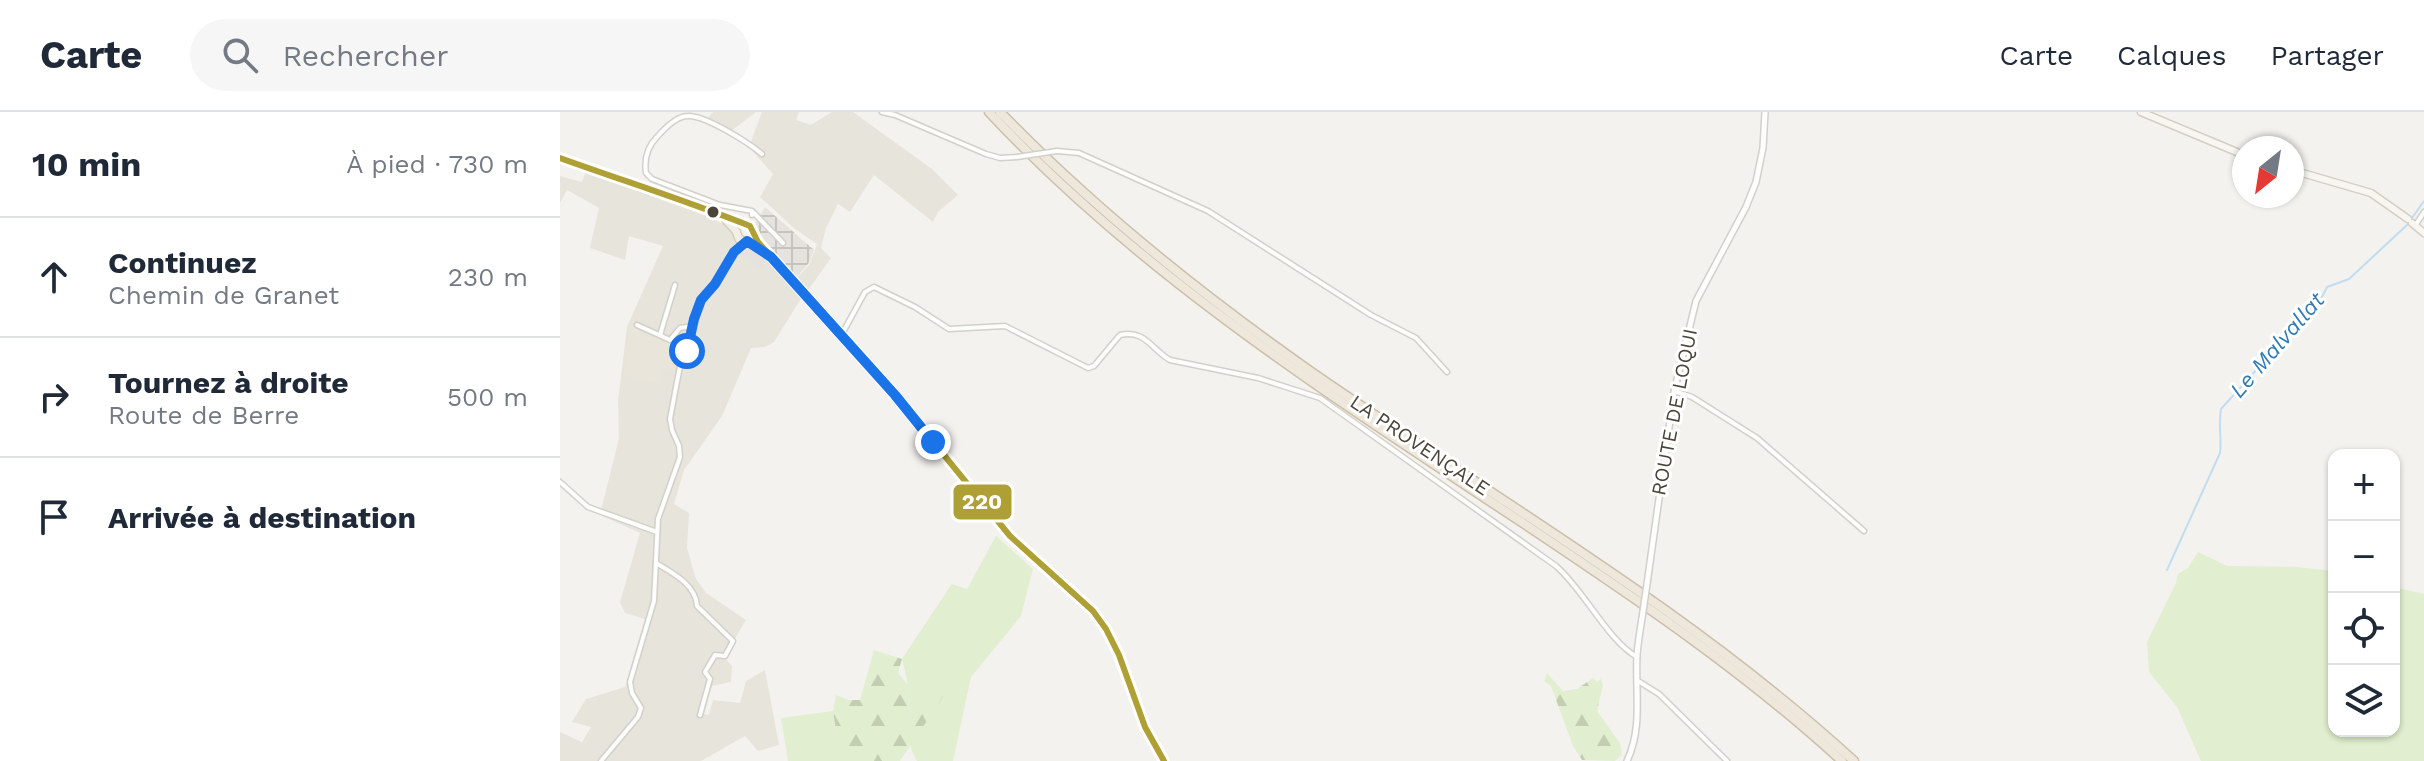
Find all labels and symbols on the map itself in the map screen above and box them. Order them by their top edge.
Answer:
north arrow [2232,136,2304,208]
unlabelled marker [705,204,721,220]
water label: Le Malvallat [2225,287,2330,403]
street label: ROUTE DE LOQUI [1646,327,1702,497]
route start [669,333,705,369]
street label: LA PROVENÇALE [1346,389,1494,501]
route end [915,424,951,460]
line badge: 220 [952,483,1013,521]
text: 220 [962,489,1002,514]

